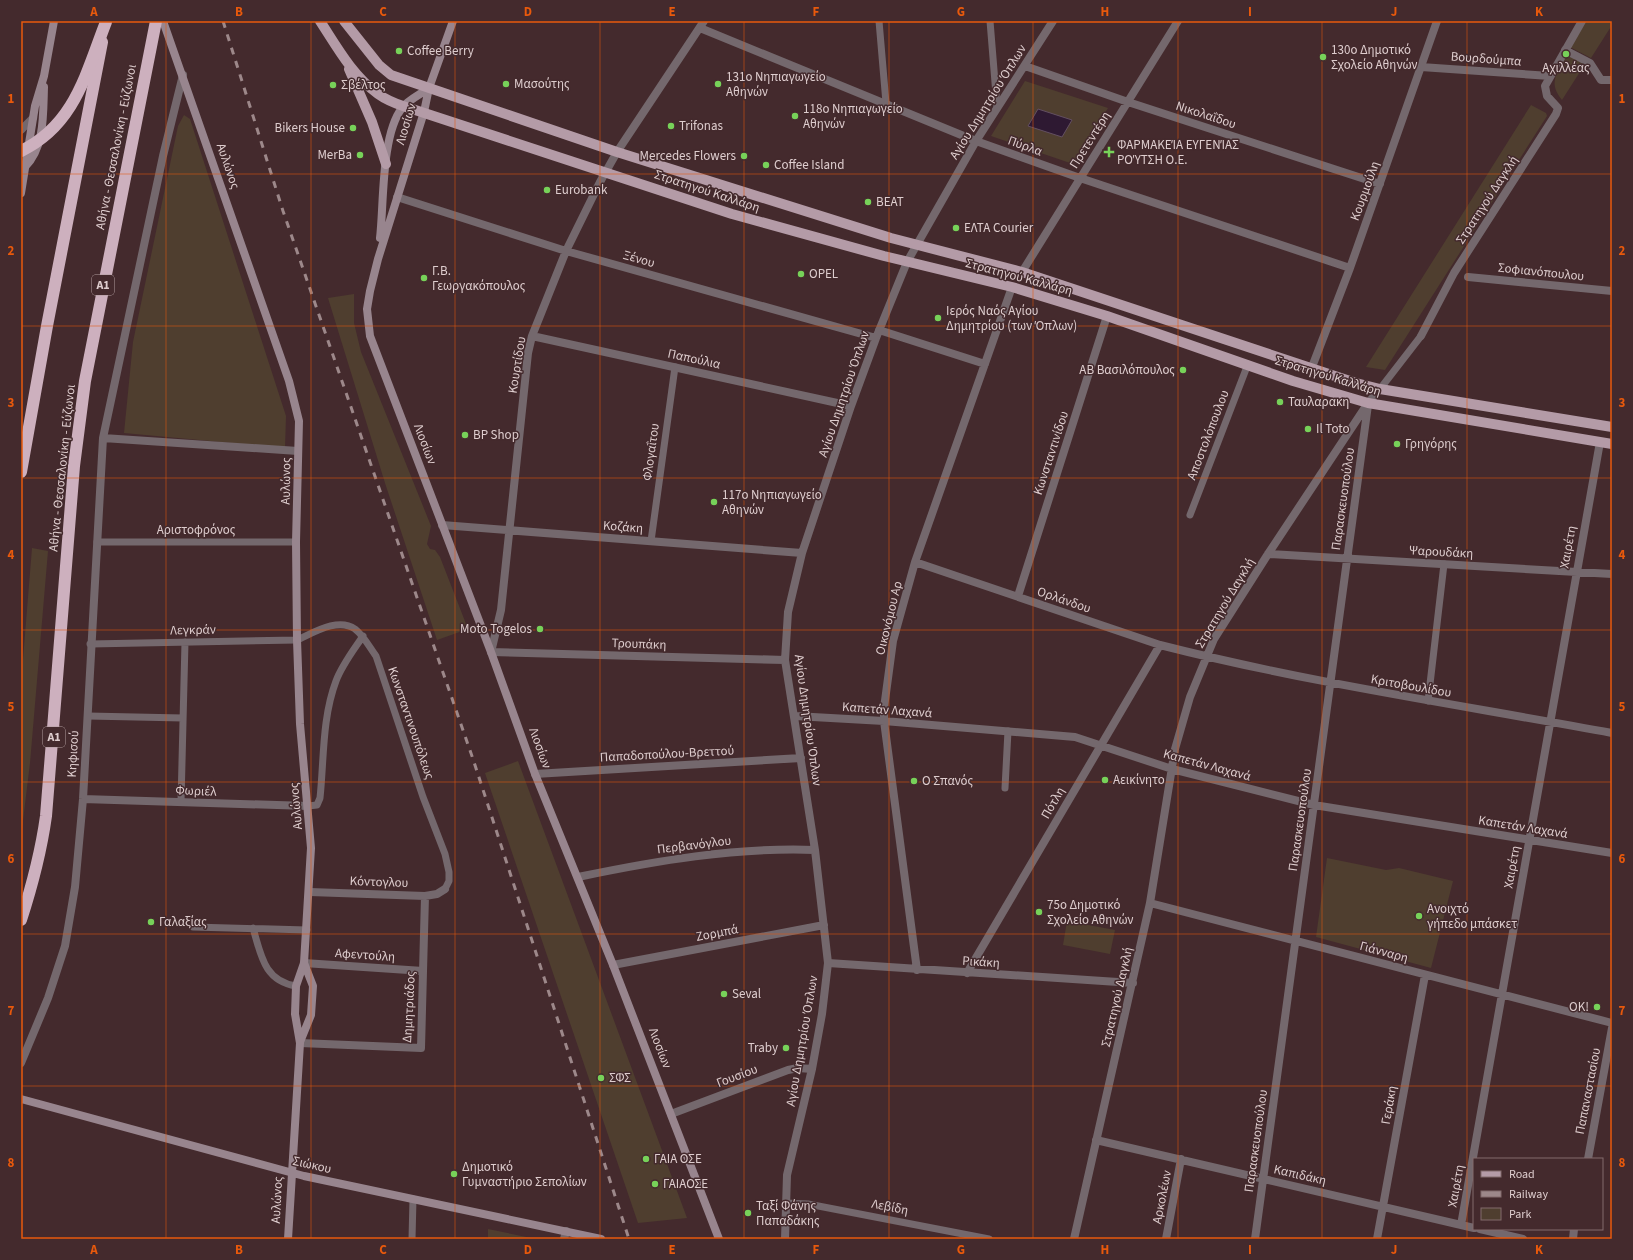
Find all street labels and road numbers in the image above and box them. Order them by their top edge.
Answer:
street label: Αγίου Δημητρίου Όπλων [945,41,1031,163]
street label: Βουρδούμπα [1450,48,1523,70]
street label: Αθήνα - Θεσσαλονίκη - Εύζωνοι [91,62,141,231]
street label: Νικολαΐδου [1174,97,1238,133]
street label: Λιοσίων [391,101,421,147]
street label: Πρετεντέρη [1065,108,1115,172]
street label: Πύρλα [1005,131,1046,161]
street label: Αυλώνος [212,141,244,192]
street label: Στρατηγού Δαγκλή [1452,152,1522,248]
street label: Κουρμούλη [1346,159,1384,223]
street label: Στρατηγού Καλλάρη [652,165,762,217]
street label: Ξένου [621,246,657,272]
street label: Στρατηγού Καλλάρη [964,254,1074,300]
street label: Σοφιανόπουλου [1497,259,1585,285]
road number: Α1 [92,275,114,295]
street label: Αγίου Δημητρίου Όπλων [814,328,874,460]
street label: Κουρτίδου [504,335,530,395]
street label: Παπούλια [666,345,723,374]
street label: Στρατηγού Καλλάρη [1273,351,1383,401]
street label: Αθήνα - Θεσσαλονίκη - Εύζωνοι [44,383,80,553]
street label: Αποστολόπουλου [1183,387,1233,483]
street label: Κωνσταντινίδου [1029,409,1073,497]
street label: Λιοσίων [409,421,441,467]
street label: Φλογαΐτου [638,422,664,482]
street label: Παρασκευοπούλου [1327,446,1359,552]
street label: Αυλώνος [277,457,295,505]
street label: Κοζάκη [602,517,644,537]
street label: Αριστοφρόνος [157,521,236,539]
street label: Χαιρέτη [1555,524,1581,570]
street label: Ψαρουδάκη [1408,541,1474,563]
street label: Στρατηγού Δαγκλή [1191,555,1259,651]
street label: Οικονόμου Αρ [871,579,907,657]
street label: Ορλάνδου [1035,582,1093,618]
street label: Λεγκράν [170,621,216,639]
street label: Τρουπάκη [611,634,667,654]
street label: Αγίου Δημητρίου Όπλων [790,653,826,787]
street label: Κωνσταντινουπόλεως [383,664,439,782]
street label: Κριτοβουλίδου [1369,670,1453,702]
street label: Καπετάν Λαχανά [841,698,933,722]
street label: Λιοσίων [524,725,556,771]
road number: Α1 [43,727,65,747]
street label: Κηφισού [63,730,83,778]
street label: Παπαδοπούλου-Βρεττού [599,741,735,767]
street label: Καπετάν Λαχανά [1161,745,1254,786]
street label: Παρασκευοπούλου [1284,767,1316,873]
street label: Φωριέλ [175,781,217,801]
street label: Αυλώνος [285,781,307,830]
street label: Πότλη [1037,784,1069,822]
street label: Καπετάν Λαχανά [1477,811,1570,843]
street label: Περβανόγλου [656,832,732,858]
street label: Χαιρέτη [1499,844,1525,890]
street label: Κόντογλου [349,872,409,892]
street label: Ζορμπά [694,920,740,946]
street label: Γιάνναρη [1358,937,1410,967]
street label: Αφεντούλη [334,944,396,966]
street label: Στρατηγού Δαγκλή [1097,945,1137,1049]
street label: Ρικάκη [962,952,1000,972]
street label: Δημητριάδος [398,970,420,1043]
street label: Αγίου Δημητρίου Όπλων [782,974,822,1108]
street label: Λιοσίων [644,1025,676,1071]
street label: Παπαναστασίου [1571,1046,1605,1136]
street label: Γουσίου [714,1060,760,1092]
street label: Γεράκη [1377,1084,1401,1126]
street label: Παρασκευοπούλου [1240,1088,1272,1194]
street label: Σιώκου [291,1152,333,1178]
street label: Καπιδάκη [1272,1160,1328,1190]
street label: Χαιρέτη [1443,1163,1469,1209]
street label: Αρκολέων [1148,1169,1176,1225]
street label: Αυλώνος [267,1175,287,1224]
street label: Λεβίδη [870,1195,910,1219]

